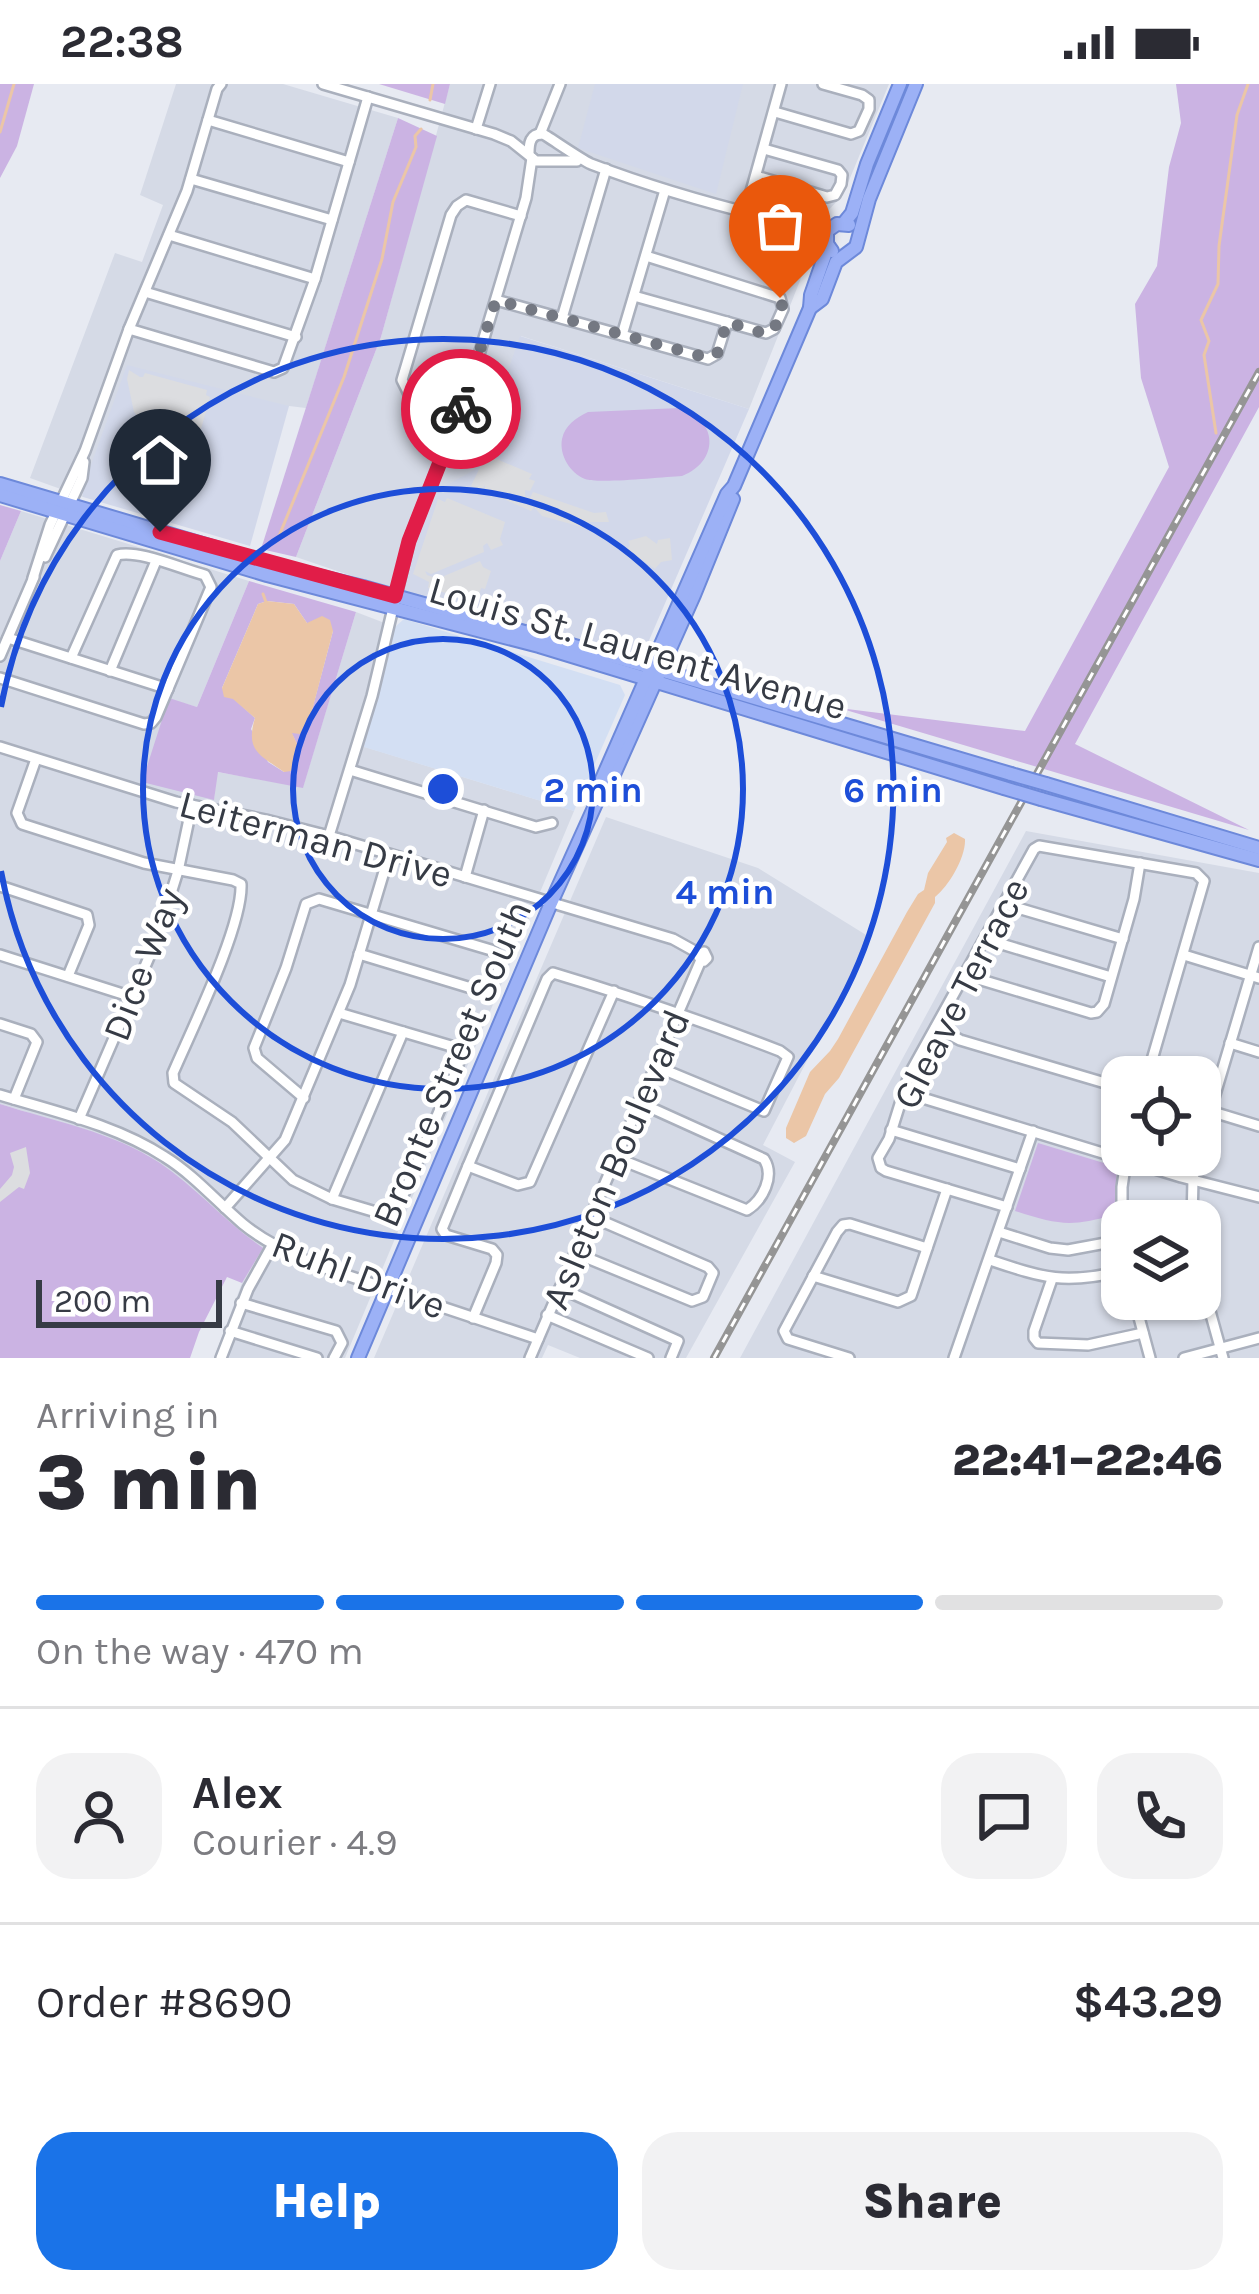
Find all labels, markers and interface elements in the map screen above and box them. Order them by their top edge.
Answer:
text: 22:38 [60,16,184,68]
pin [729,175,831,298]
icon: bag [747,193,813,259]
courier [401,349,521,469]
icon: bike [428,376,494,442]
pin [109,409,211,532]
icon: home [127,427,193,493]
street label: Louis St. Laurent Avenue [424,566,852,730]
centre of rings [422,768,464,810]
text: 2 min [543,769,643,811]
text: 6 min [843,769,943,811]
street label: Leiterman Drive [174,780,457,897]
street label: Gleave Terrace [883,870,1039,1117]
text: 4 min [676,871,774,913]
street label: Dice Way [93,881,193,1047]
street label: Bronte Street South [362,893,542,1234]
street label: Asleton Boulevard [532,1003,700,1316]
map controls [1101,1056,1221,1320]
button: locate [1101,1056,1221,1176]
button: layers [1101,1200,1221,1320]
street label: Ruhl Drive [265,1221,452,1329]
scale bar [36,1274,222,1327]
text: 200 m [54,1282,151,1320]
text: Arriving in [36,1392,219,1438]
text: 22:41–22:46 [952,1434,1223,1486]
text: 3 min [36,1437,261,1529]
text: On the way · 470 m [36,1628,364,1674]
button: person [36,1753,162,1879]
button: chat [941,1753,1067,1879]
button: phone [1097,1753,1223,1879]
text: Alex [192,1767,283,1819]
text: Courier · 4.9 [192,1819,398,1865]
text: Order #8690 [36,1976,292,2028]
text: $43.29 [1073,1976,1223,2028]
button: Help [36,2132,618,2270]
button: Share [642,2132,1223,2270]

